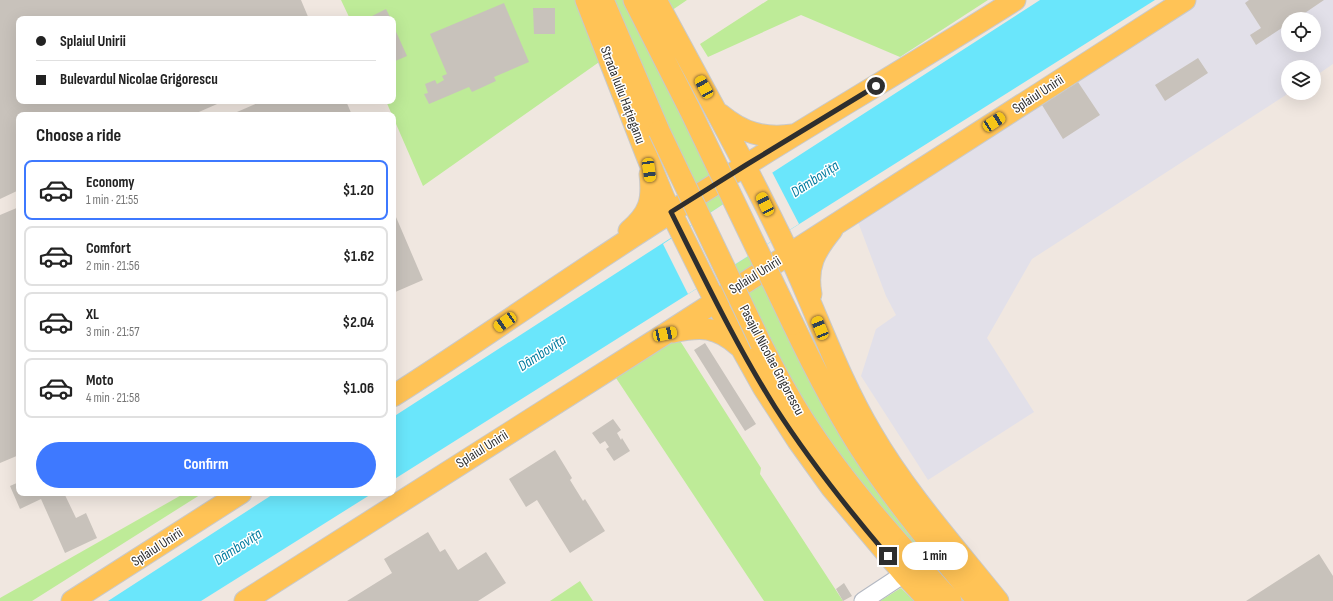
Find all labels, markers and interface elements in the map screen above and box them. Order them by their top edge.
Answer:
map controls [1281,12,1321,100]
button: locate [1281,12,1321,52]
text: Splaiul Unirii [60,32,126,51]
street label: Strada Iuliu Hațieganu [597,44,649,146]
button: layers [1281,60,1321,100]
text: Bulevardul Nicolae Grigorescu [60,70,218,89]
street label: Splaiul Unirii [1009,71,1067,117]
car [693,74,715,100]
route start [867,77,885,95]
car [981,110,1007,134]
text: Choose a ride [36,125,121,146]
water label: Dâmbovița [787,156,843,202]
car [641,157,657,183]
icon: car [38,172,74,208]
text: Economy [86,173,135,192]
text: $1.20 [343,181,374,200]
car [754,191,776,217]
text: 1 min · 21:55 [86,192,139,208]
icon: car [38,238,74,274]
text: Comfort [86,239,131,258]
text: $1.62 [343,247,374,266]
street label: Splaiul Unirii [726,252,784,298]
text: 2 min · 21:56 [86,258,140,274]
street label: Pasajul Nicolae Grigorescu [736,302,808,418]
icon: car [38,304,74,340]
text: XL [86,305,99,324]
car [492,310,518,334]
text: $2.04 [343,313,374,332]
car [810,315,830,341]
text: 3 min · 21:57 [86,324,139,340]
car [652,326,678,342]
water label: Dâmbovița [514,330,570,376]
icon: car [38,370,74,406]
text: Moto [86,371,113,390]
text: $1.06 [343,379,374,398]
text: 4 min · 21:58 [86,390,140,406]
street label: Splaiul Unirii [453,426,511,472]
button: Confirm [36,442,376,488]
street label: Splaiul Unirii [128,524,186,570]
water label: Dâmbovița [210,524,266,570]
callout: 1 min [902,542,968,570]
route end [879,547,897,565]
text: 1 min [923,548,947,564]

